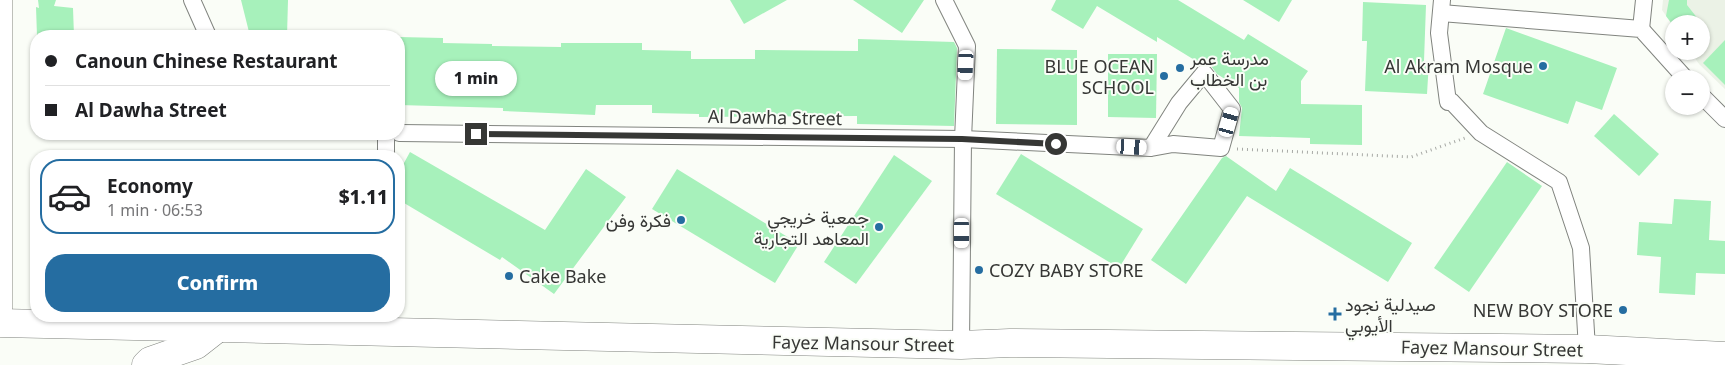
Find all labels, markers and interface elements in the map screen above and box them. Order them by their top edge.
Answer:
map controls [1665,15,1710,115]
button: + [1665,15,1710,60]
place label: مدرسة عمر بن الخطاب [1189,46,1269,91]
text: Canoun Chinese Restaurant [75,48,338,74]
car [957,50,974,80]
place label: BLUE OCEAN SCHOOL [1045,54,1154,99]
place label: Al Akram Mosque [1384,54,1533,78]
marker: Al Akram Mosque [1537,60,1549,72]
callout: 1 min [435,62,517,96]
marker: مدرسة عمر بن الخطاب [1174,62,1186,74]
text: 1 min [454,67,498,89]
marker: BLUE OCEAN SCHOOL [1158,70,1170,82]
button: − [1665,70,1710,115]
text: Al Dawha Street [75,97,227,123]
street label: Al Dawha Street [708,104,843,130]
car [1217,106,1240,138]
route end [465,123,487,145]
route start [1045,133,1067,155]
car [1116,139,1147,155]
text: Economy [107,173,193,199]
icon: car [47,174,92,219]
text: $1.11 [339,184,388,210]
text: 1 min · 06:53 [107,199,203,221]
place label: جمعية خريجي المعاهد التجارية [754,205,869,250]
place label: فكرة وفن [606,208,671,232]
marker: فكرة وفن [675,214,687,226]
car [954,218,969,248]
marker: جمعية خريجي المعاهد التجارية [873,221,885,233]
button: Confirm [45,254,390,312]
place label: COZY BABY STORE [989,258,1144,282]
place label: Cake Bake [519,264,606,288]
marker: COZY BABY STORE [973,264,985,276]
marker: Cake Bake [503,270,515,282]
place label: صيدلية نجود الأيوبي [1345,292,1436,341]
place label: NEW BOY STORE [1473,298,1613,322]
marker: NEW BOY STORE [1617,304,1629,316]
marker: صيدلية نجود الأيوبي [1329,308,1341,320]
street label: Fayez Mansour Street [772,329,955,357]
street label: Fayez Mansour Street [1401,334,1584,362]

